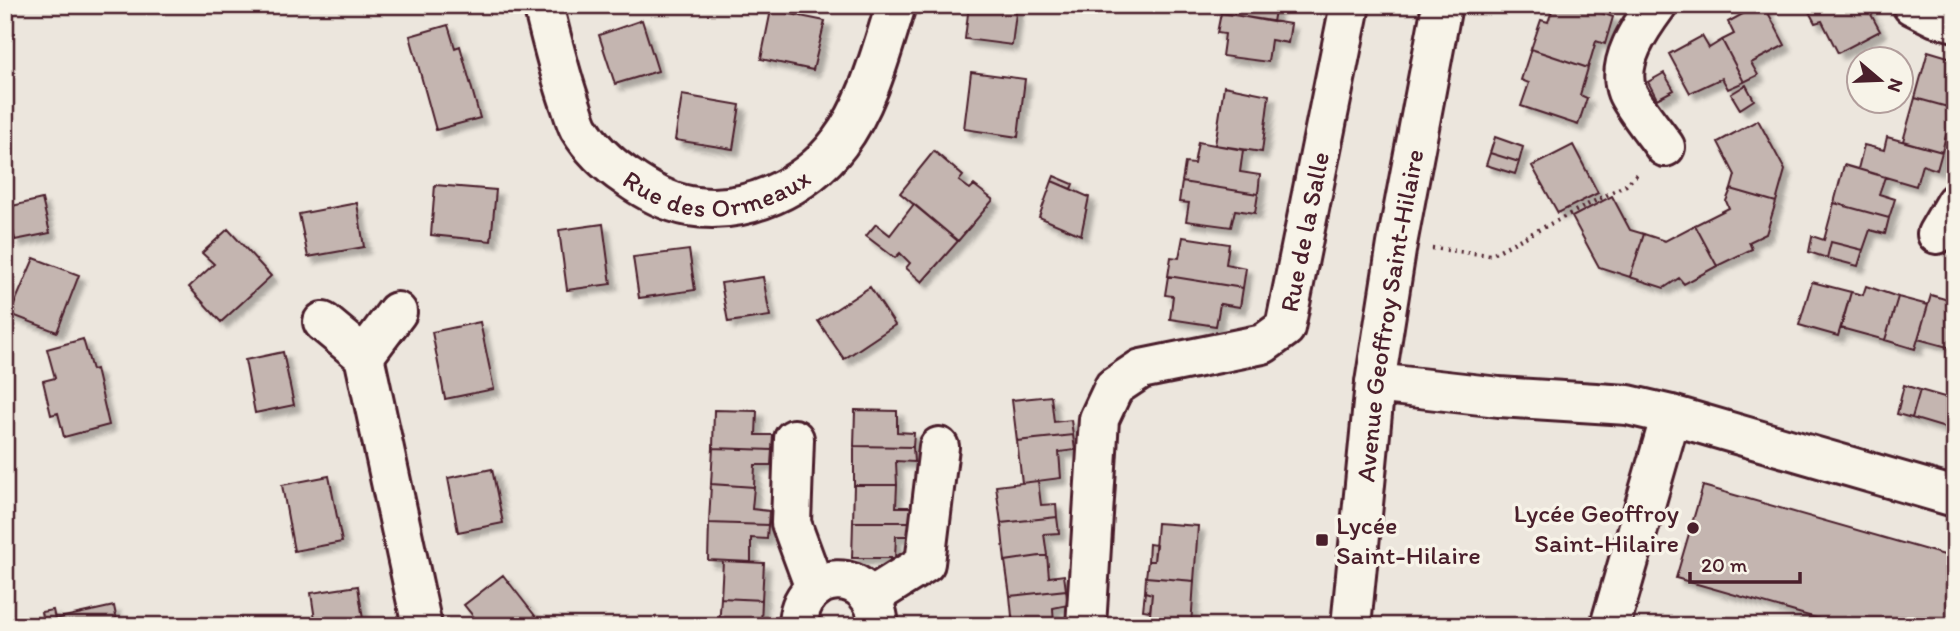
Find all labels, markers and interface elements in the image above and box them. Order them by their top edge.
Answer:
north arrow [1844,46,1914,116]
text: N [1883,76,1909,95]
street label: Avenue Geoffroy Saint-Hilaire [1349,147,1431,483]
street label: Rue de la Salle [1273,149,1336,315]
street label: Rue des Ormeaux [619,153,813,185]
text: Rue des Ormeaux [617,162,816,224]
place label: Lycée Geoffroy Saint-Hilaire [1513,497,1679,559]
place label: Lycée Saint-Hilaire [1336,509,1481,571]
marker: Lycée Geoffroy Saint-Hilaire [1685,520,1701,536]
marker: Lycée Saint-Hilaire [1314,532,1330,548]
scale bar [1690,540,1801,584]
text: 20 m [1701,552,1748,577]

